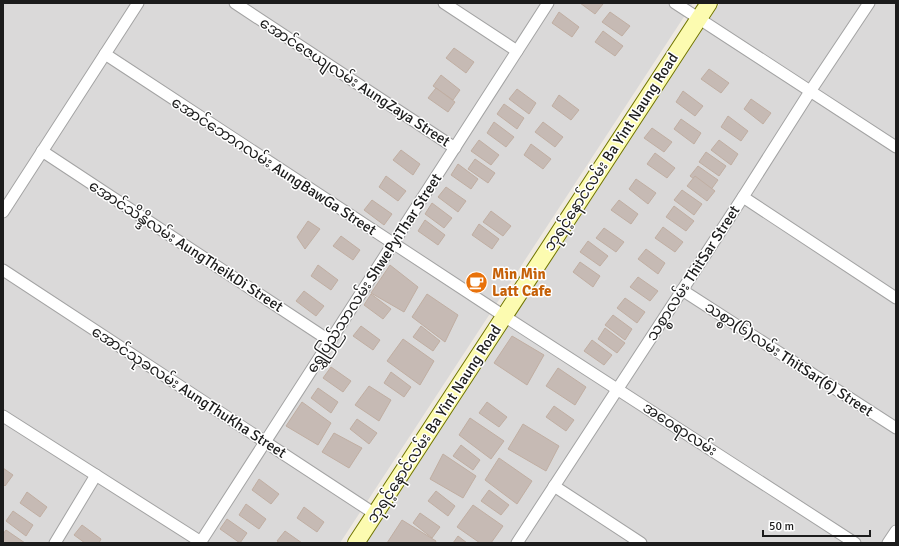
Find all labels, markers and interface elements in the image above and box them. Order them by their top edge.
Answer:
street label: အောင်ဇေယျလမ်း AungZaya Street [255,13,454,153]
street label: ဘုရင့်နောင်လမ်း Ba Yint Naung Road [539,49,684,256]
street label: အောင်ဘောဂလမ်း AungBawGa Street [168,92,380,239]
street label: ရွှေပြည်သာလမ်း ShwePyiThar Street [302,169,448,378]
street label: အောင်သိန္ဒိလမ်း AungTheikDi Street [84,176,287,318]
street label: သစ္စာလမ်း ThitSar Street [642,201,746,346]
place label: Min Min Latt Cafe [492,265,552,300]
cafe icon: Min Min Latt Cafe [464,270,490,296]
street label: သစ္စာ(၆)လမ်း ThitSar(6) Street [700,297,877,423]
street label: အောင်သုခလမ်း AungThuKha Street [87,321,290,464]
street label: ဘုရင့်နောင်လမ်း Ba Yint Naung Road [362,321,507,528]
street label: အဝေရာလမ်း [638,398,721,462]
scale bar [763,512,870,538]
text: 50 m [769,519,794,534]

